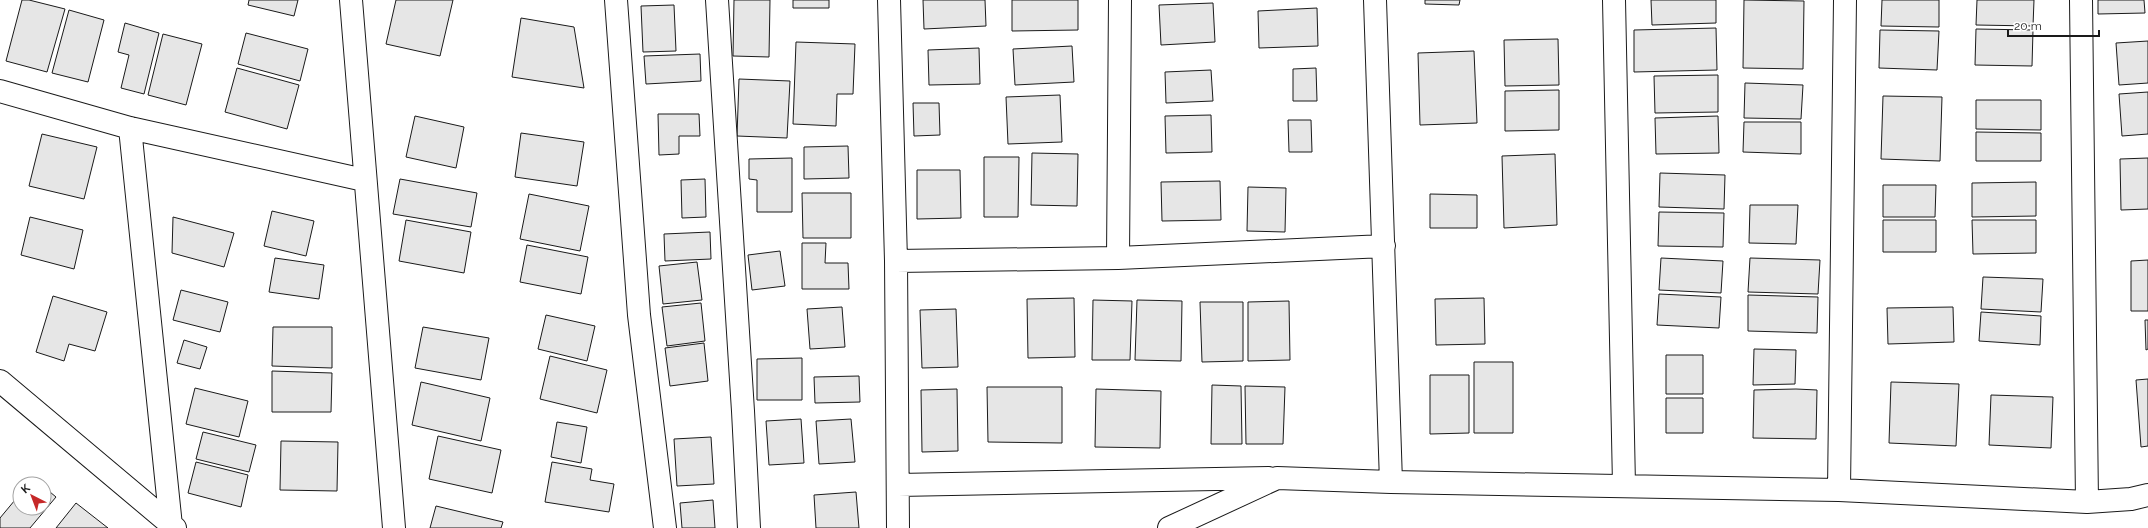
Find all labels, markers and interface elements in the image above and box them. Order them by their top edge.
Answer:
scale bar [2008,12,2099,38]
text: 20 m [2014,19,2042,33]
north arrow [12,476,52,516]
text: K [19,481,33,496]

